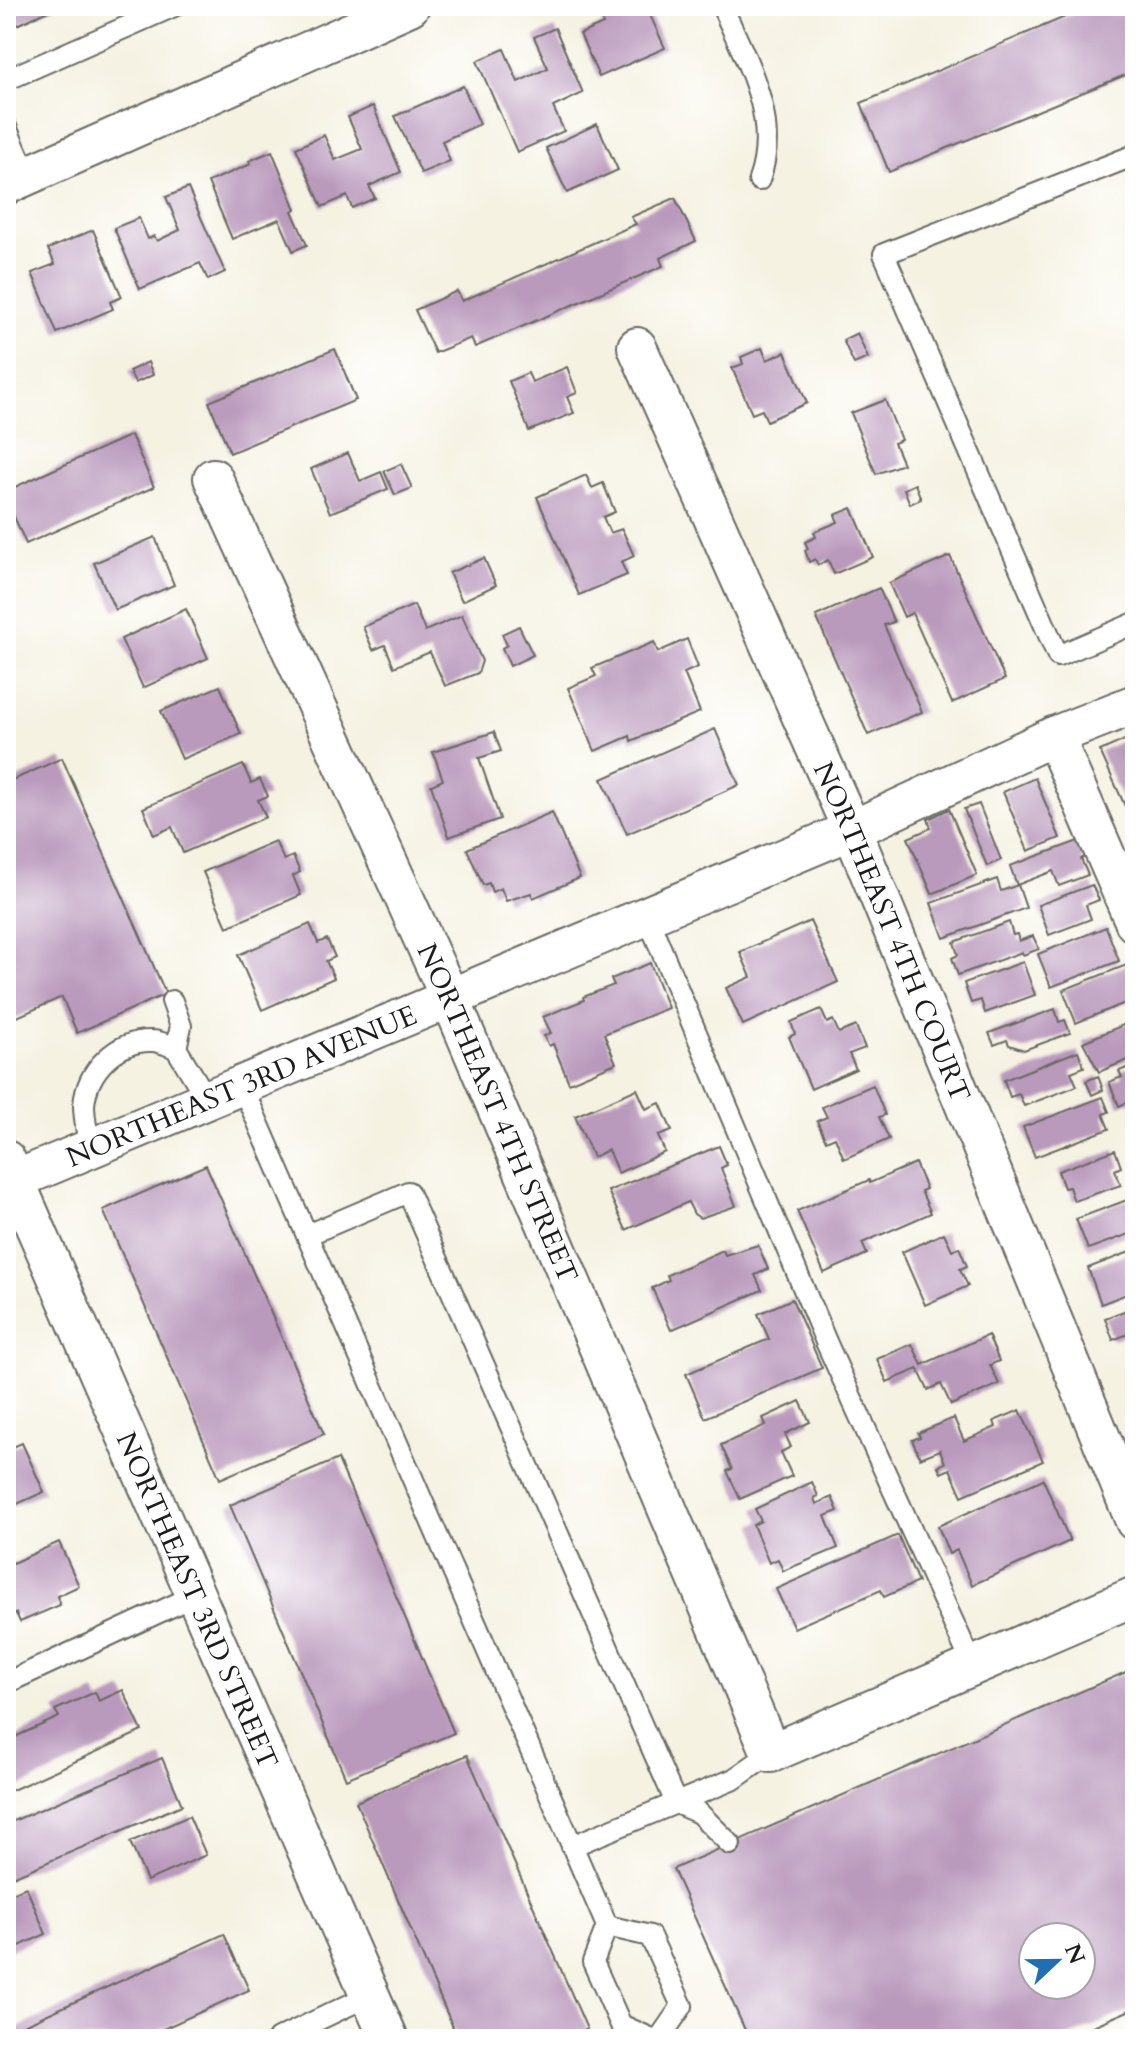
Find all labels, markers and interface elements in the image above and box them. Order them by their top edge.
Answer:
street label: NORTHEAST 4TH COURT [804,756,979,1108]
street label: NORTHEAST 4TH STREET [408,937,587,1289]
street label: NORTHEAST 3RD AVENUE [60,996,422,1177]
street label: NORTHEAST 3RD STREET [107,1426,287,1775]
north arrow [1017,1921,1097,2001]
text: N [1057,1939,1092,1968]

